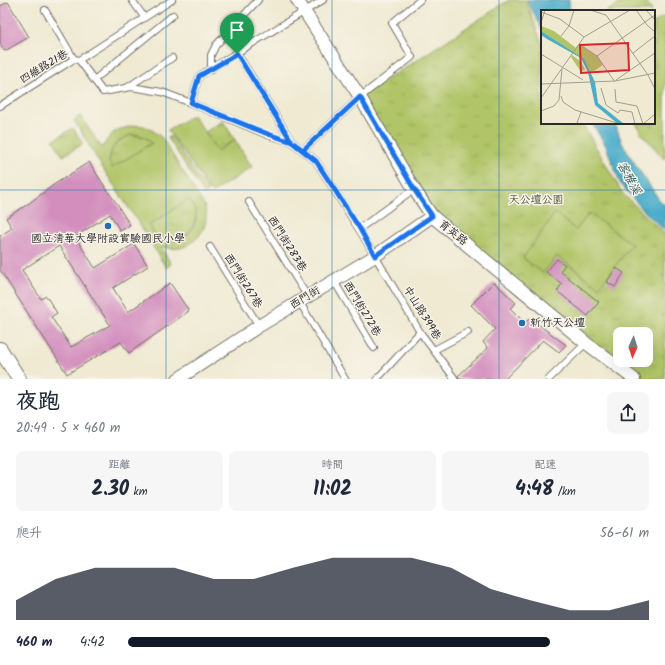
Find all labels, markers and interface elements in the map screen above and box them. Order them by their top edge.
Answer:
inset map [541,10,655,124]
pin [220,13,254,54]
icon: arrive [226,19,248,41]
street label: 四維路21巷 [16,45,72,89]
water label: 客雅溪 [612,158,647,199]
park label: 天公壇公園 [509,191,564,209]
street label: 西門街283巷 [263,212,311,276]
street label: 育英路 [435,216,471,250]
marker: 國立清華大學附設實驗國民小學 [103,221,113,231]
place label: 國立清華大學附設實驗國民小學 [31,230,185,248]
street label: 西門街267巷 [219,250,267,312]
street label: 西門街272巷 [338,278,386,340]
street label: 西門街 [286,281,325,314]
street label: 中山路399巷 [398,282,446,344]
place label: 新竹天公壇 [530,314,585,332]
marker: 新竹天公壇 [517,318,527,328]
north arrow [613,327,653,367]
map controls [613,327,653,367]
text: 夜跑 [16,385,60,420]
button: share [607,392,649,434]
text: 20:49 · 5 × 460 m [16,418,120,439]
text: 距離 [109,456,131,474]
text: 時間 [322,456,344,474]
text: 配速 [535,456,557,474]
text: 2.30 [92,474,129,506]
text: 11:02 [313,474,352,506]
text: 4:48 [515,474,554,506]
text: km [129,483,147,501]
text: /km [554,483,576,501]
text: 爬升 [16,523,42,544]
text: 56–61 m [600,523,649,544]
text: 460 m [16,632,52,653]
text: 4:42 [80,632,105,653]

